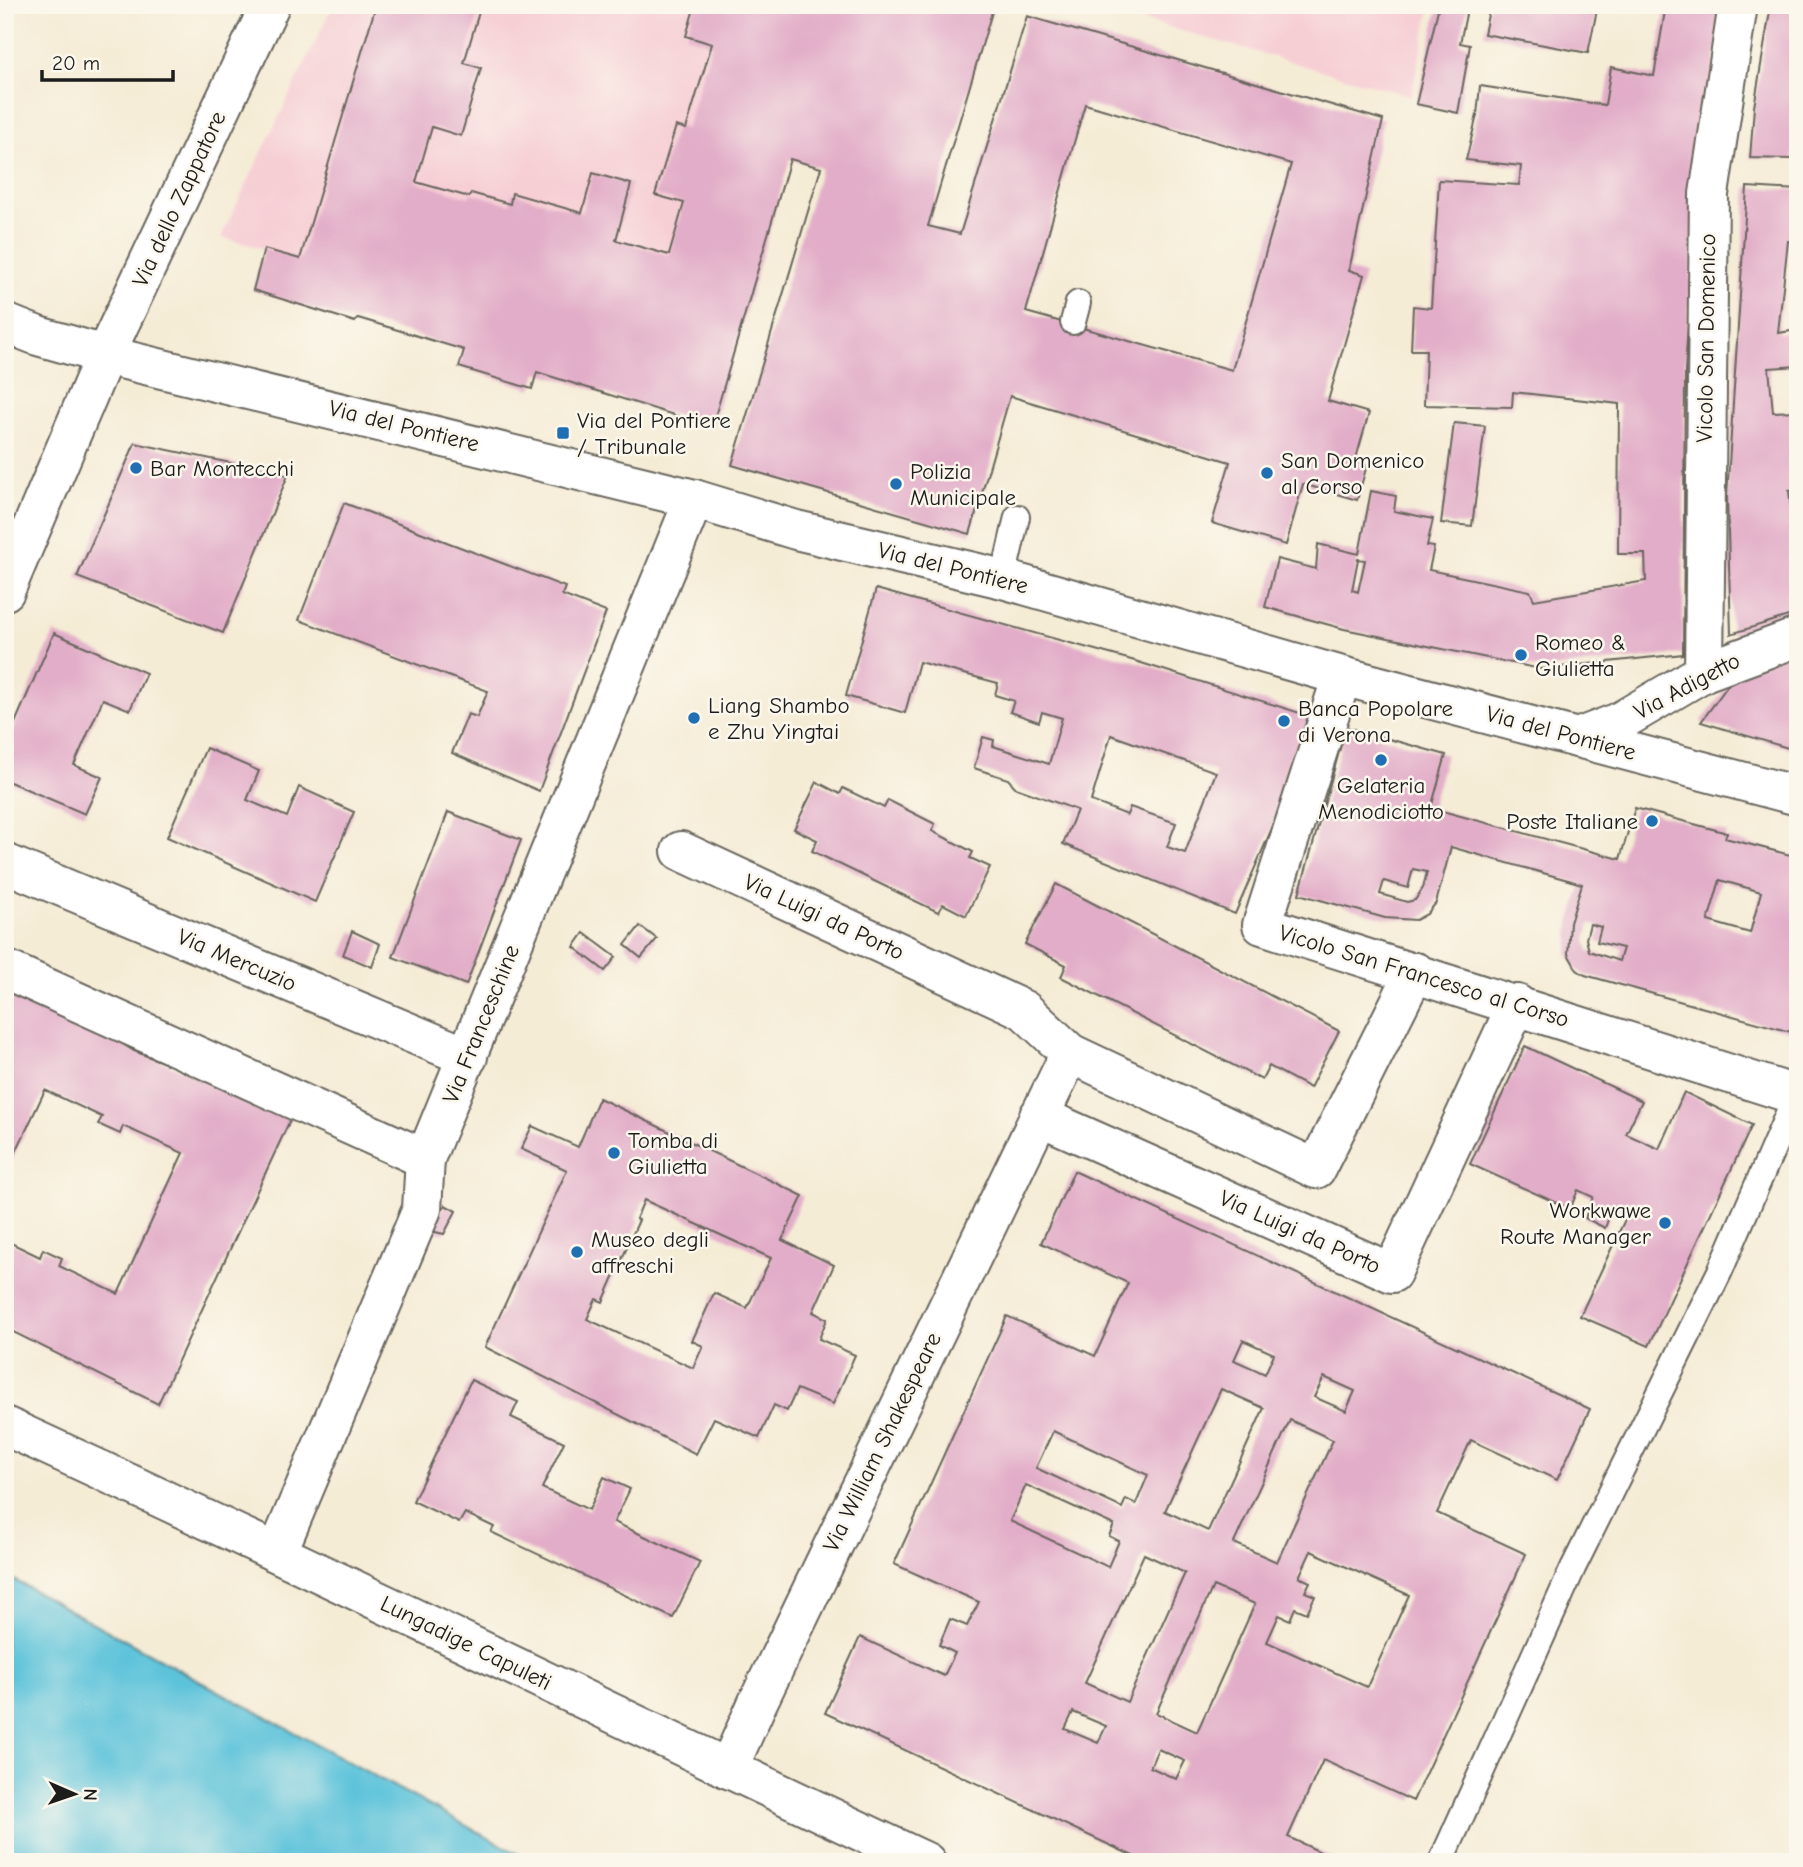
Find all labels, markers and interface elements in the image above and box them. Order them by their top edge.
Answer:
scale bar [42,38,173,82]
text: 20 m [52,51,100,75]
street label: Via dello Zappatore [126,107,232,291]
street label: Vicolo San Domenico [1691,233,1721,443]
street label: Via del Pontiere [326,394,482,458]
place label: Via del Pontiere / Tribunale [577,407,731,460]
marker: Via del Pontiere / Tribunale [555,425,571,441]
place label: San Domenico al Corso [1281,447,1424,500]
place label: Bar Montecchi [150,455,294,482]
place label: Polizia Municipale [910,458,1016,511]
marker: Bar Montecchi [128,460,144,476]
marker: San Domenico al Corso [1259,465,1275,481]
marker: Polizia Municipale [888,476,904,492]
street label: Via del Pontiere [875,536,1031,600]
place label: Romeo & Giulietta [1535,629,1626,682]
marker: Romeo & Giulietta [1513,647,1529,663]
street label: Via Adigetto [1629,647,1745,725]
place label: Liang Shambo e Zhu Yingtai [708,692,850,745]
place label: Banca Popolare di Verona [1298,695,1453,748]
street label: Via del Pontiere [1483,700,1639,766]
marker: Liang Shambo e Zhu Yingtai [686,710,702,726]
marker: Banca Popolare di Verona [1276,713,1292,729]
marker: Gelateria Menodiciotto [1373,752,1389,768]
place label: Gelateria Menodiciotto [1318,772,1444,825]
place label: Poste Italiane [1506,808,1638,835]
marker: Poste Italiane [1644,813,1660,829]
street label: Via Luigi da Porto [740,868,908,966]
street label: Vicolo San Francesco al Corso [1276,919,1572,1033]
street label: Via Mercuzio [173,923,301,997]
street label: Via Franceschine [437,941,525,1107]
place label: Tomba di Giulietta [628,1127,718,1180]
marker: Tomba di Giulietta [606,1145,622,1161]
street label: Via Luigi da Porto [1215,1184,1385,1280]
place label: Workwawe Route Manager [1500,1197,1652,1250]
marker: Workwawe Route Manager [1657,1215,1673,1231]
place label: Museo degli affreschi [591,1226,709,1279]
marker: Museo degli affreschi [569,1244,585,1260]
street label: Via William Shakespeare [817,1328,947,1556]
street label: Lungadige Capuleti [376,1590,556,1696]
north arrow [38,1758,108,1828]
text: N [79,1788,101,1801]

